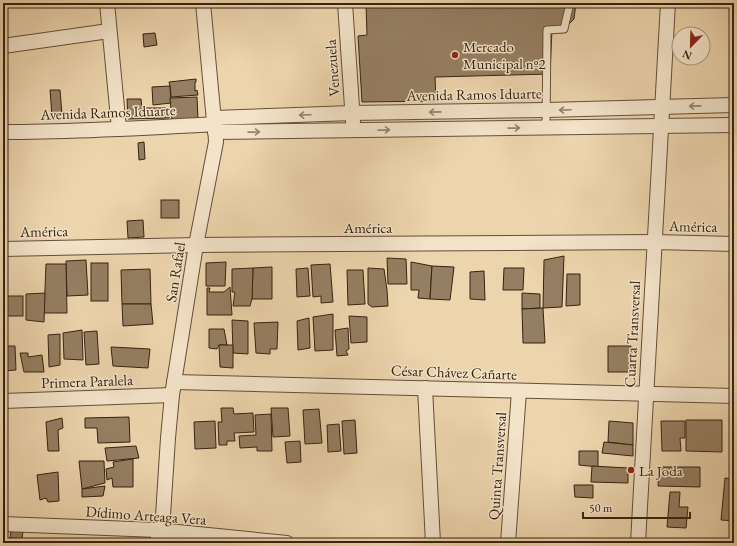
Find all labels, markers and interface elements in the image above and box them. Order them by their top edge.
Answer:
north arrow [671,26,711,66]
place label: Mercado Municipal nº2 [463,37,546,73]
street label: Venezuela [321,39,343,97]
text: N [680,47,694,63]
marker: Mercado Municipal nº2 [450,50,460,60]
street label: Avenida Ramos Iduarte [405,83,542,105]
street label: Avenida Ramos Iduarte [39,100,176,124]
one-way arrow [689,102,702,110]
one-way arrow [559,106,572,113]
one-way arrow [429,108,442,116]
one-way arrow [299,111,312,119]
one-way arrow [507,124,520,132]
one-way arrow [377,126,390,134]
one-way arrow [247,128,260,136]
street label: América [668,216,717,236]
street label: América [343,218,392,237]
street label: América [19,221,68,241]
street label: San Rafael [161,240,189,303]
street label: Cuarta Transversal [620,280,644,388]
street label: César Chávez Cañarte [391,360,518,384]
street label: Primera Paralela [41,370,133,392]
street label: Quinta Transversal [484,411,510,521]
place label: La Joda [639,461,683,480]
marker: La Joda [626,465,636,475]
scale bar [583,494,690,520]
text: 50 m [589,500,613,516]
street label: Dídimo Arteaga Vera [85,501,207,529]

